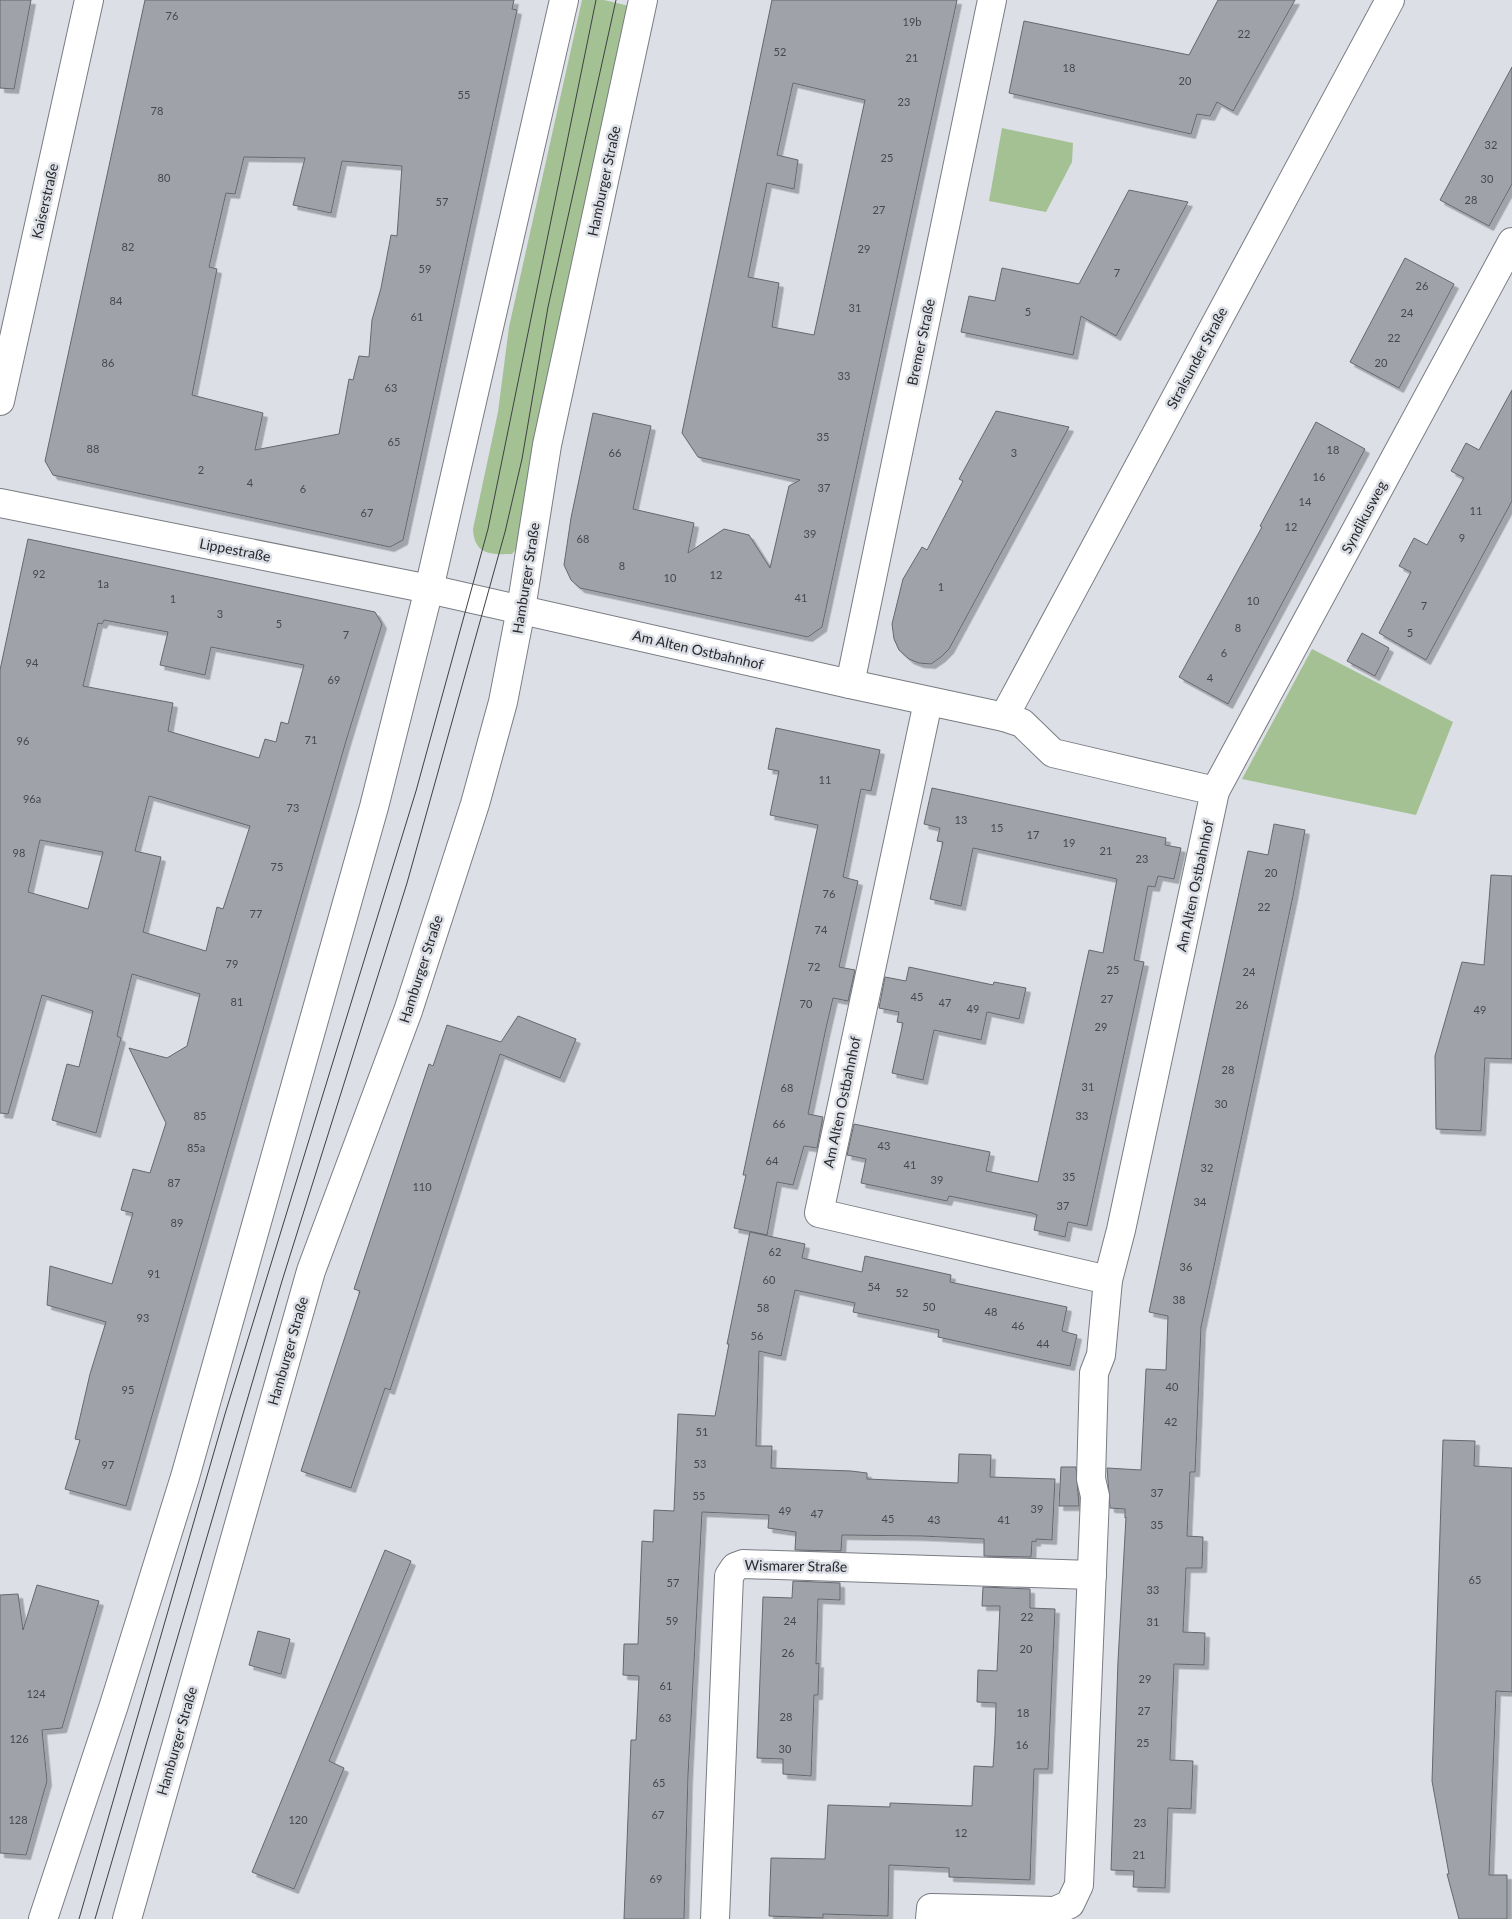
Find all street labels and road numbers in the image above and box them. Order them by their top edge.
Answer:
street label: Hamburger Straße [584,124,623,238]
street label: Kaiserstraße [28,162,61,240]
street label: Bremer Straße [903,297,938,387]
street label: Stralsunder Straße [1163,304,1230,411]
street label: Syndikusweg [1337,477,1390,556]
street label: Hamburger Straße [508,521,543,635]
street label: Lippestraße [198,534,272,565]
street label: Am Alten Ostbahnhof [631,626,765,673]
street label: Am Alten Ostbahnhof [1172,819,1217,953]
street label: Hamburger Straße [395,913,446,1025]
street label: Am Alten Ostbahnhof [819,1035,864,1169]
street label: Hamburger Straße [264,1295,311,1407]
street label: Wismarer Straße [745,1556,847,1575]
street label: Hamburger Straße [153,1685,200,1797]

